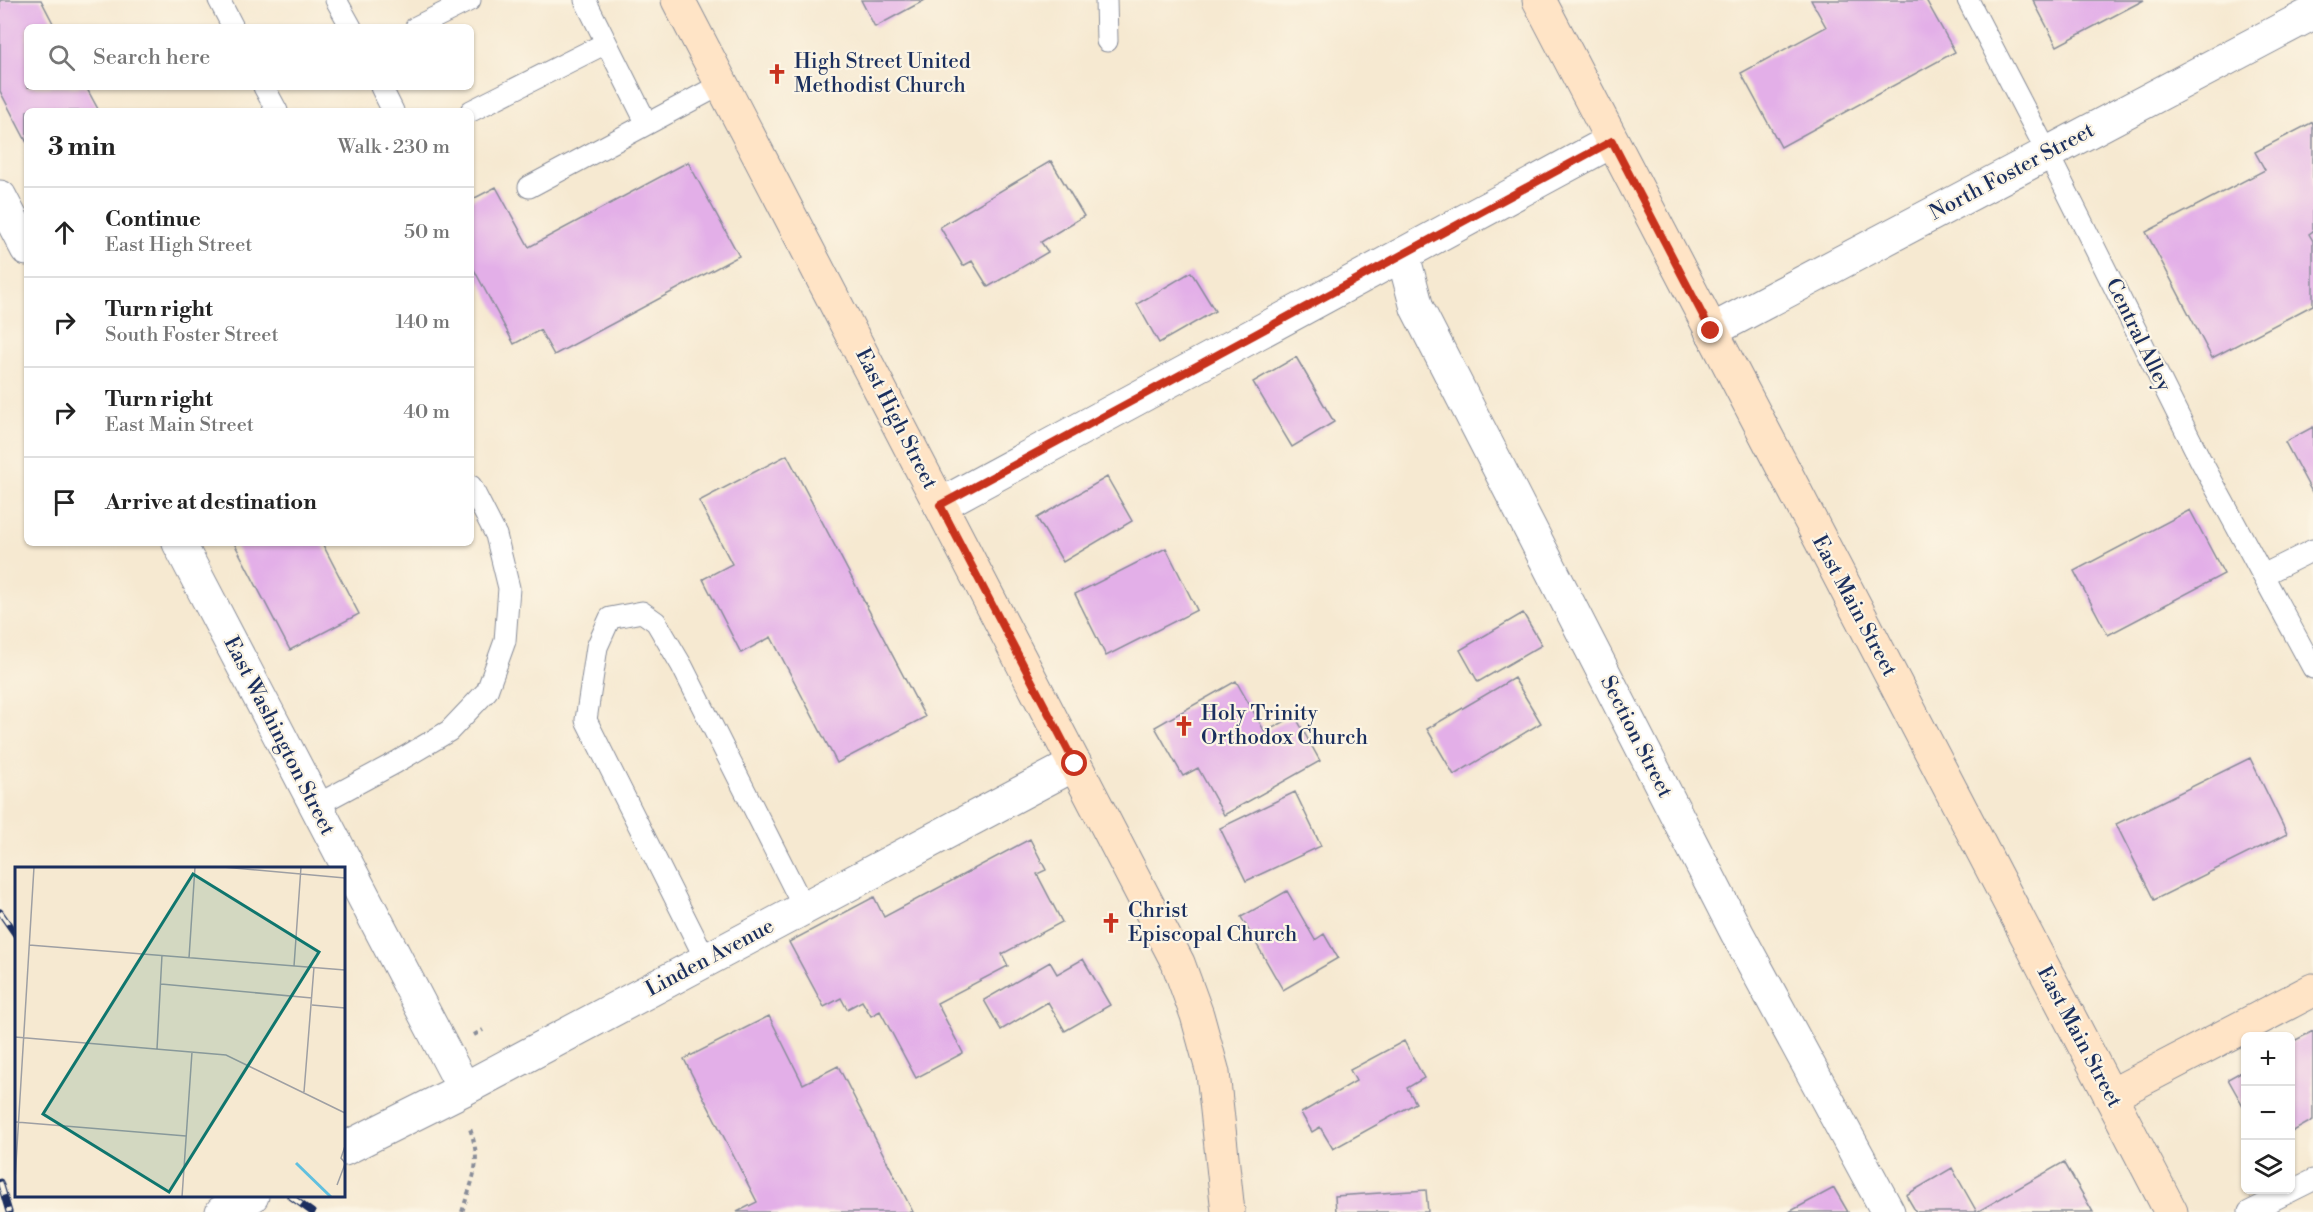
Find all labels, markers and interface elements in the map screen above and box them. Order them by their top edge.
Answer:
search box [24,24,474,90]
icon: search [45,41,78,74]
text: Search here [93,44,210,71]
place label: High Street United Methodist Church [794,49,971,99]
church icon: High Street United Methodist Church [765,62,789,86]
street label: North Foster Street [1925,117,2099,226]
text: 3 min [48,131,116,163]
text: Walk · 230 m [338,135,450,160]
text: Continue [105,206,201,233]
icon: ahead [48,216,81,249]
text: 50 m [404,220,450,245]
text: East High Street [105,233,252,258]
street label: Central Alley [2099,274,2177,397]
text: Turn right [105,296,213,323]
icon: right [48,306,81,339]
text: 140 m [395,310,450,335]
route end [1697,317,1723,343]
text: South Foster Street [105,323,278,348]
street label: East High Street [849,344,943,494]
text: Turn right [105,386,213,413]
icon: right [48,396,81,429]
text: 40 m [403,400,450,425]
text: East Main Street [105,413,254,438]
icon: arrive [48,486,81,519]
text: Arrive at destination [105,489,317,516]
street label: East Main Street [1806,531,1902,682]
street label: East Washington Street [218,632,341,840]
street label: Section Street [1594,672,1678,803]
place label: Holy Trinity Orthodox Church [1201,701,1369,751]
church icon: Holy Trinity Orthodox Church [1172,714,1196,738]
route start [1061,750,1087,776]
inset map [15,867,345,1197]
place label: Christ Episcopal Church [1128,898,1298,948]
church icon: Christ Episcopal Church [1099,911,1123,935]
street label: Linden Avenue [641,913,779,1003]
street label: East Main Street [2031,962,2127,1113]
map controls [2241,1032,2295,1194]
button: + [2241,1032,2295,1086]
button: − [2241,1086,2295,1140]
button: layers [2241,1140,2295,1194]

